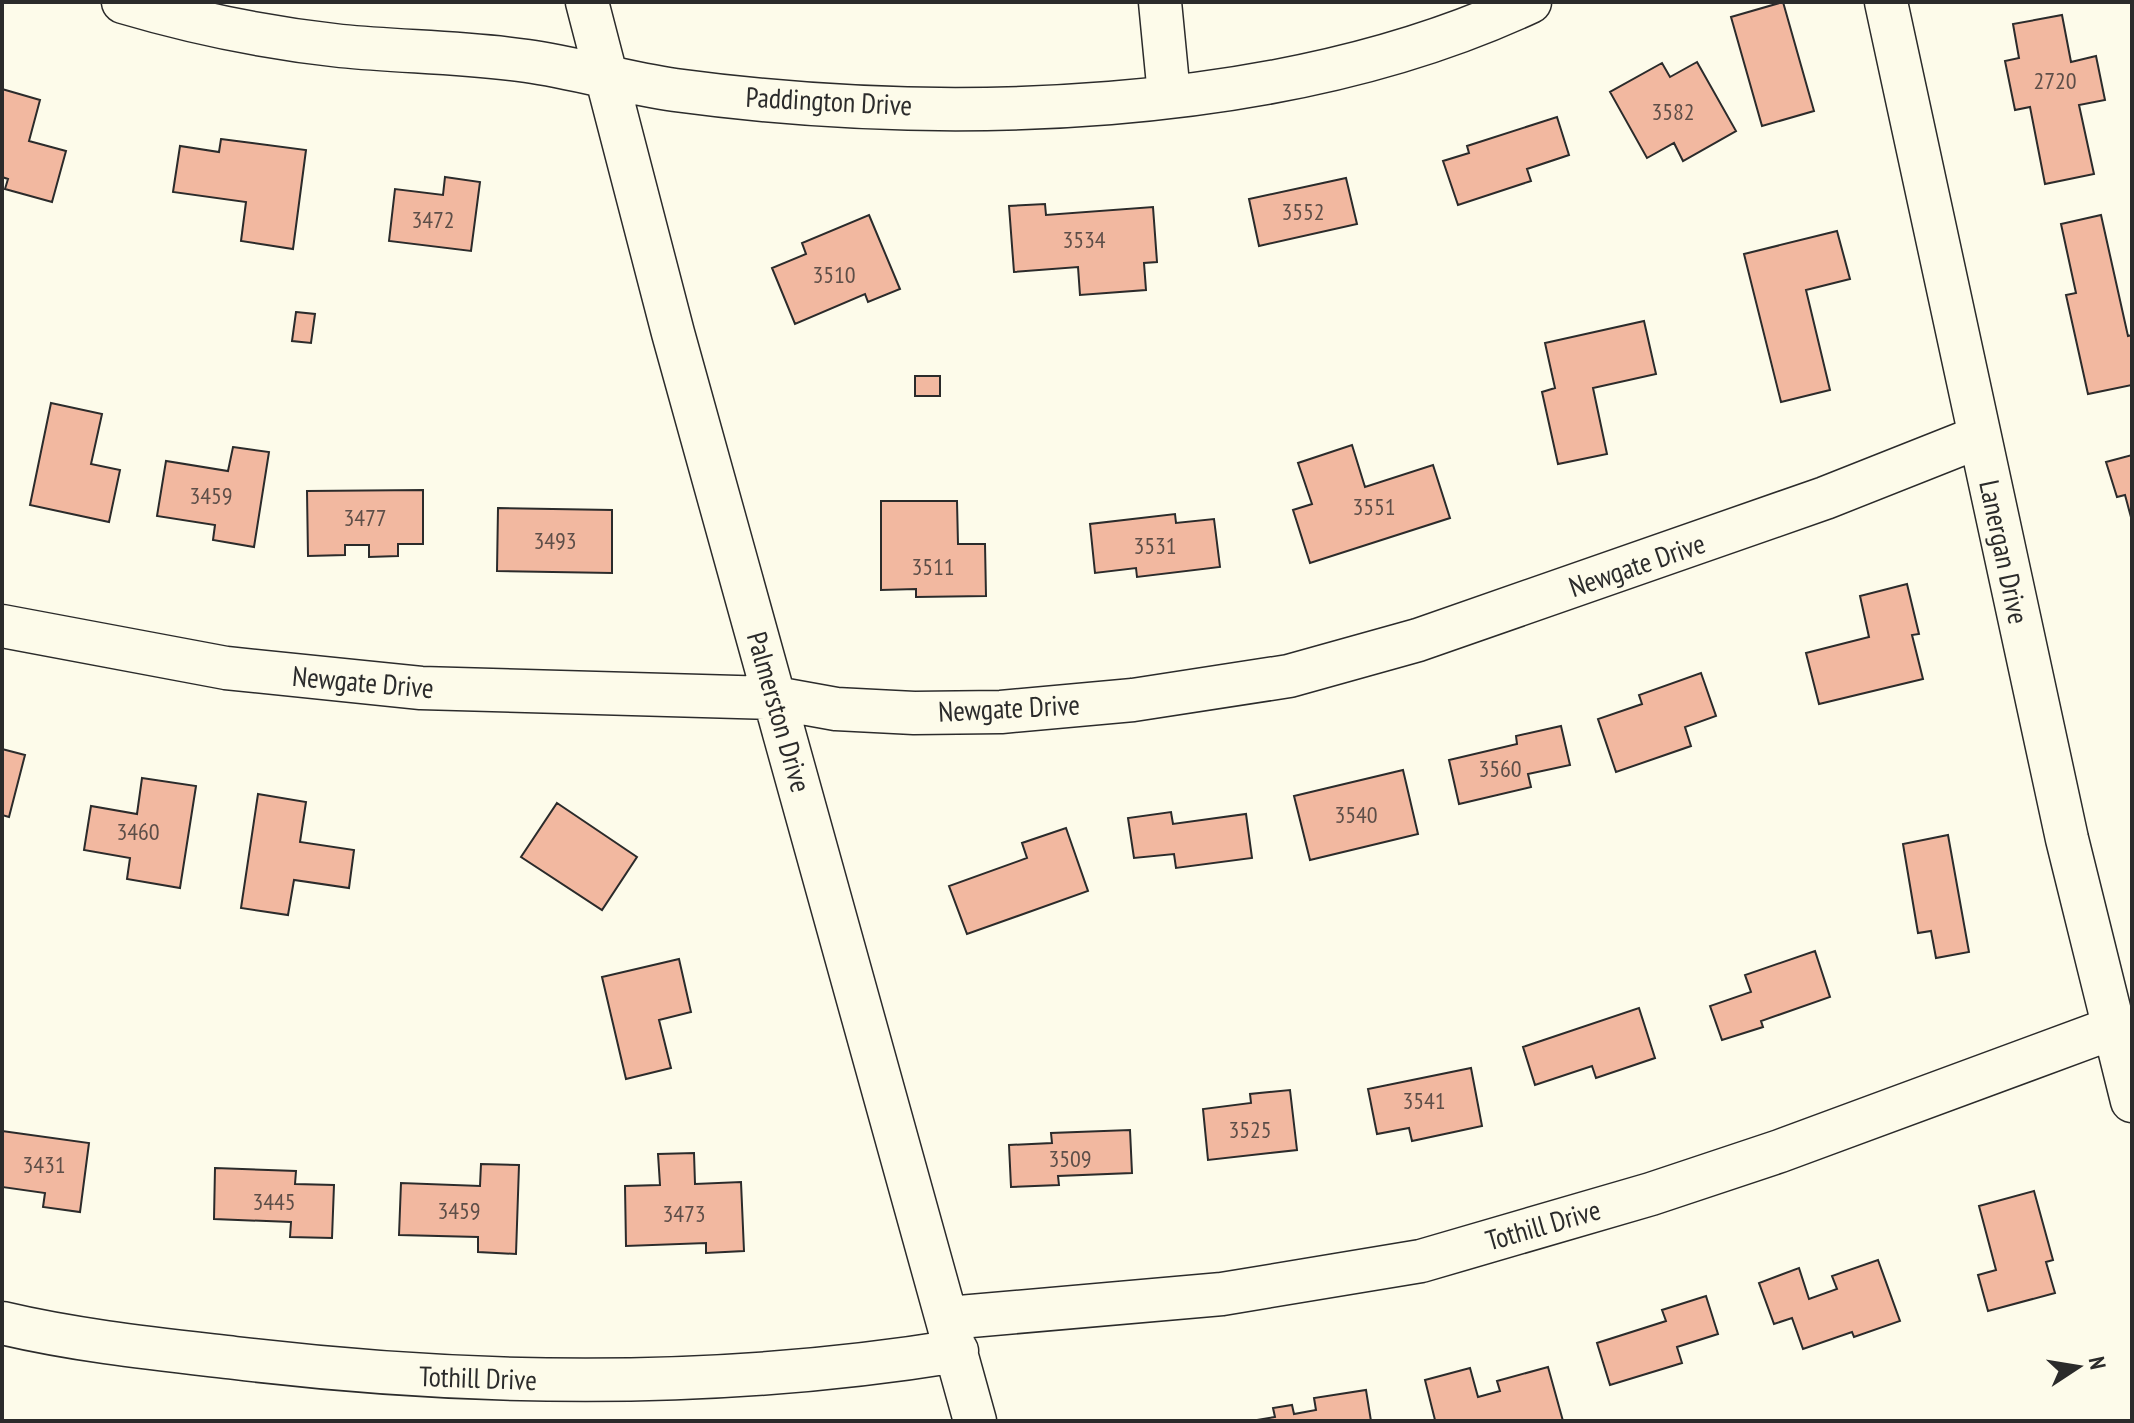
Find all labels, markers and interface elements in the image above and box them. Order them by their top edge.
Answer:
house number: 2720 [2033,65,2077,96]
street label: Paddington Drive [745,78,913,123]
house number: 3582 [1651,96,1695,127]
house number: 3552 [1281,196,1325,227]
house number: 3472 [411,204,455,235]
house number: 3534 [1062,224,1106,255]
house number: 3510 [812,259,856,290]
street label: Lanergan Drive [1971,476,2038,627]
house number: 3459 [189,480,233,511]
house number: 3551 [1352,491,1396,522]
house number: 3477 [343,502,387,533]
street label: Newgate Drive [1564,524,1710,605]
house number: 3493 [533,525,577,556]
house number: 3531 [1133,530,1177,561]
house number: 3511 [911,551,955,582]
street label: Palmerston Drive [739,627,820,796]
street label: Newgate Drive [291,657,435,706]
street label: Newgate Drive [937,685,1081,730]
house number: 3560 [1478,753,1522,784]
house number: 3540 [1334,799,1378,830]
house number: 3460 [116,816,160,847]
house number: 3541 [1402,1085,1446,1116]
house number: 3525 [1228,1114,1272,1145]
house number: 3509 [1048,1143,1092,1174]
house number: 3431 [22,1149,66,1180]
house number: 3445 [252,1186,296,1217]
street label: Tothill Drive [1481,1191,1605,1259]
house number: 3459 [437,1195,481,1226]
house number: 3473 [662,1198,706,1229]
north arrow [2038,1327,2118,1407]
text: N [2083,1354,2112,1372]
street label: Tothill Drive [419,1357,537,1398]

